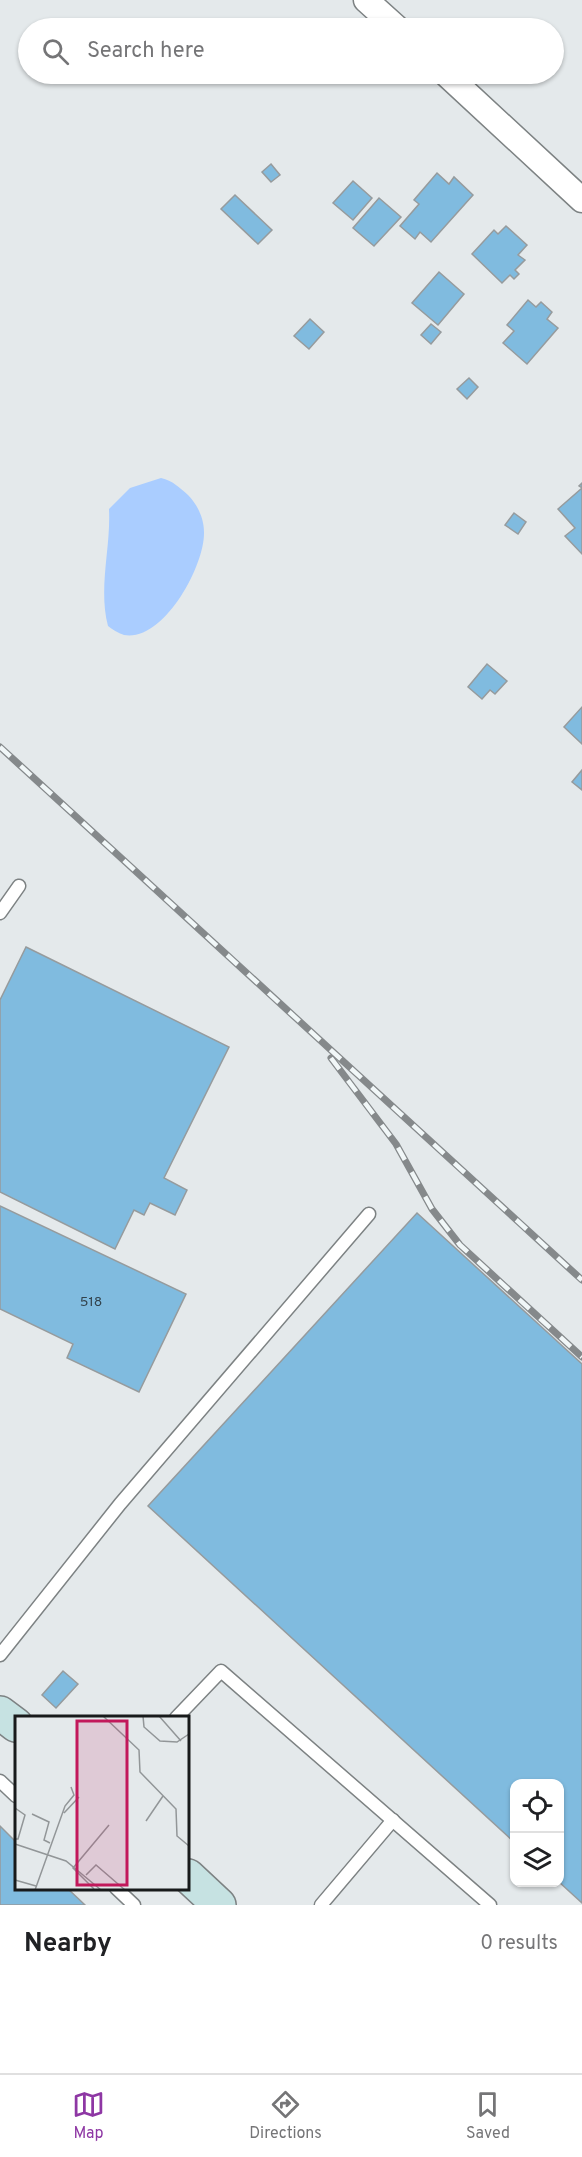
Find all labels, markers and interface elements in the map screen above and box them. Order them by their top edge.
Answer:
search box [18,18,564,84]
icon: search [39,35,72,68]
text: Search here [87,38,205,65]
house number: 518 [80,1294,102,1311]
inset map [15,1716,189,1890]
map controls [510,1779,564,1887]
button: locate [510,1779,564,1833]
button: layers [510,1833,564,1887]
text: Nearby [24,1928,112,1961]
text: 0 results [480,1931,558,1957]
tab: Map [72,2088,105,2144]
tab: Directions [249,2088,322,2144]
tab: Saved [466,2088,510,2144]

